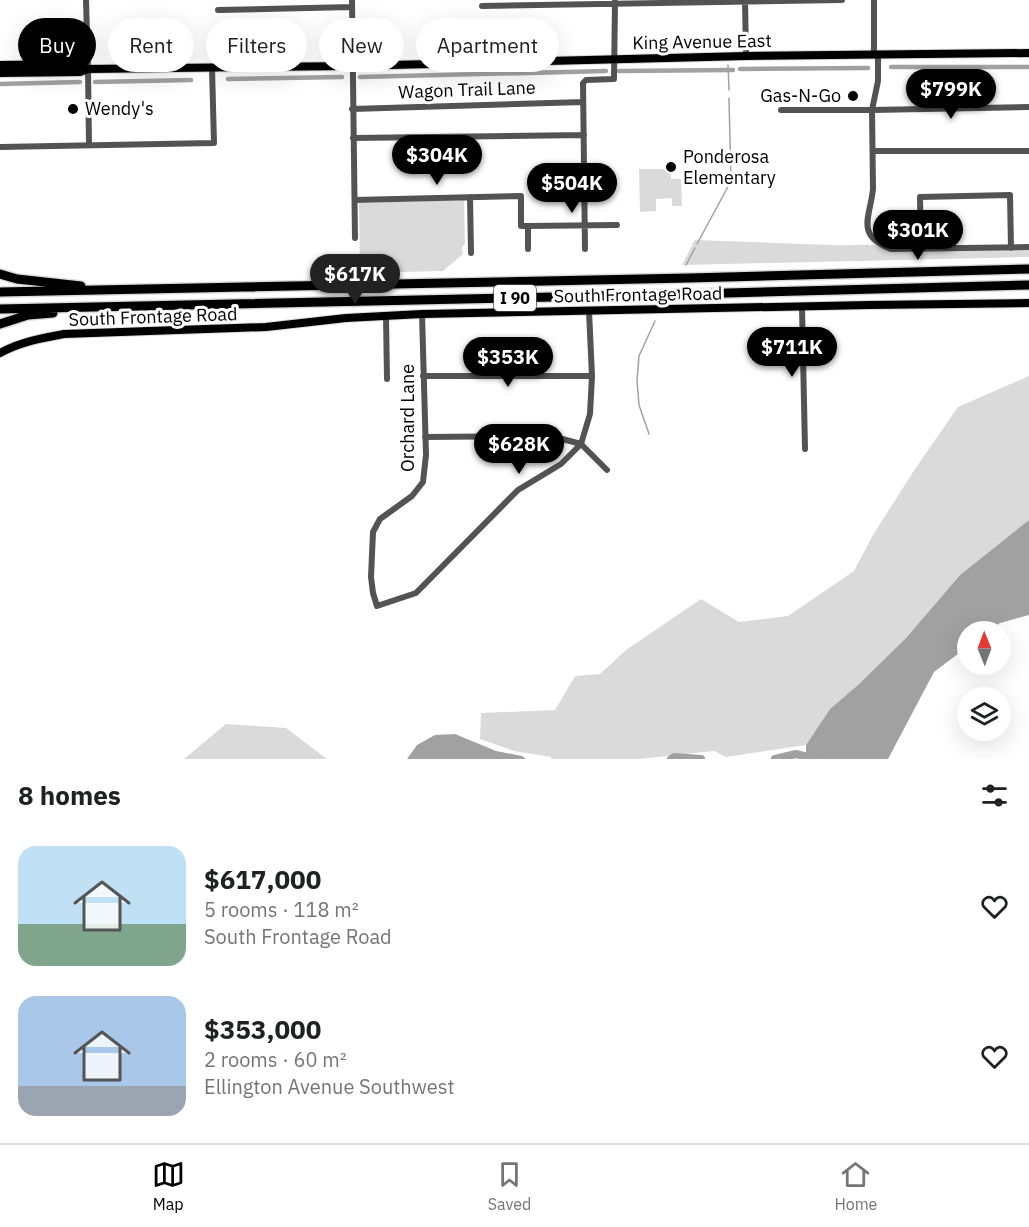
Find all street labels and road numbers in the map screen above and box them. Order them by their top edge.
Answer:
street label: King Avenue East [632,29,772,54]
street label: Wagon Trail Lane [398,76,536,103]
street label: South Frontage Road [553,282,723,307]
road number: I 90 [494,285,536,311]
street label: South Frontage Road [68,302,238,331]
street label: Orchard Lane [396,364,419,472]

